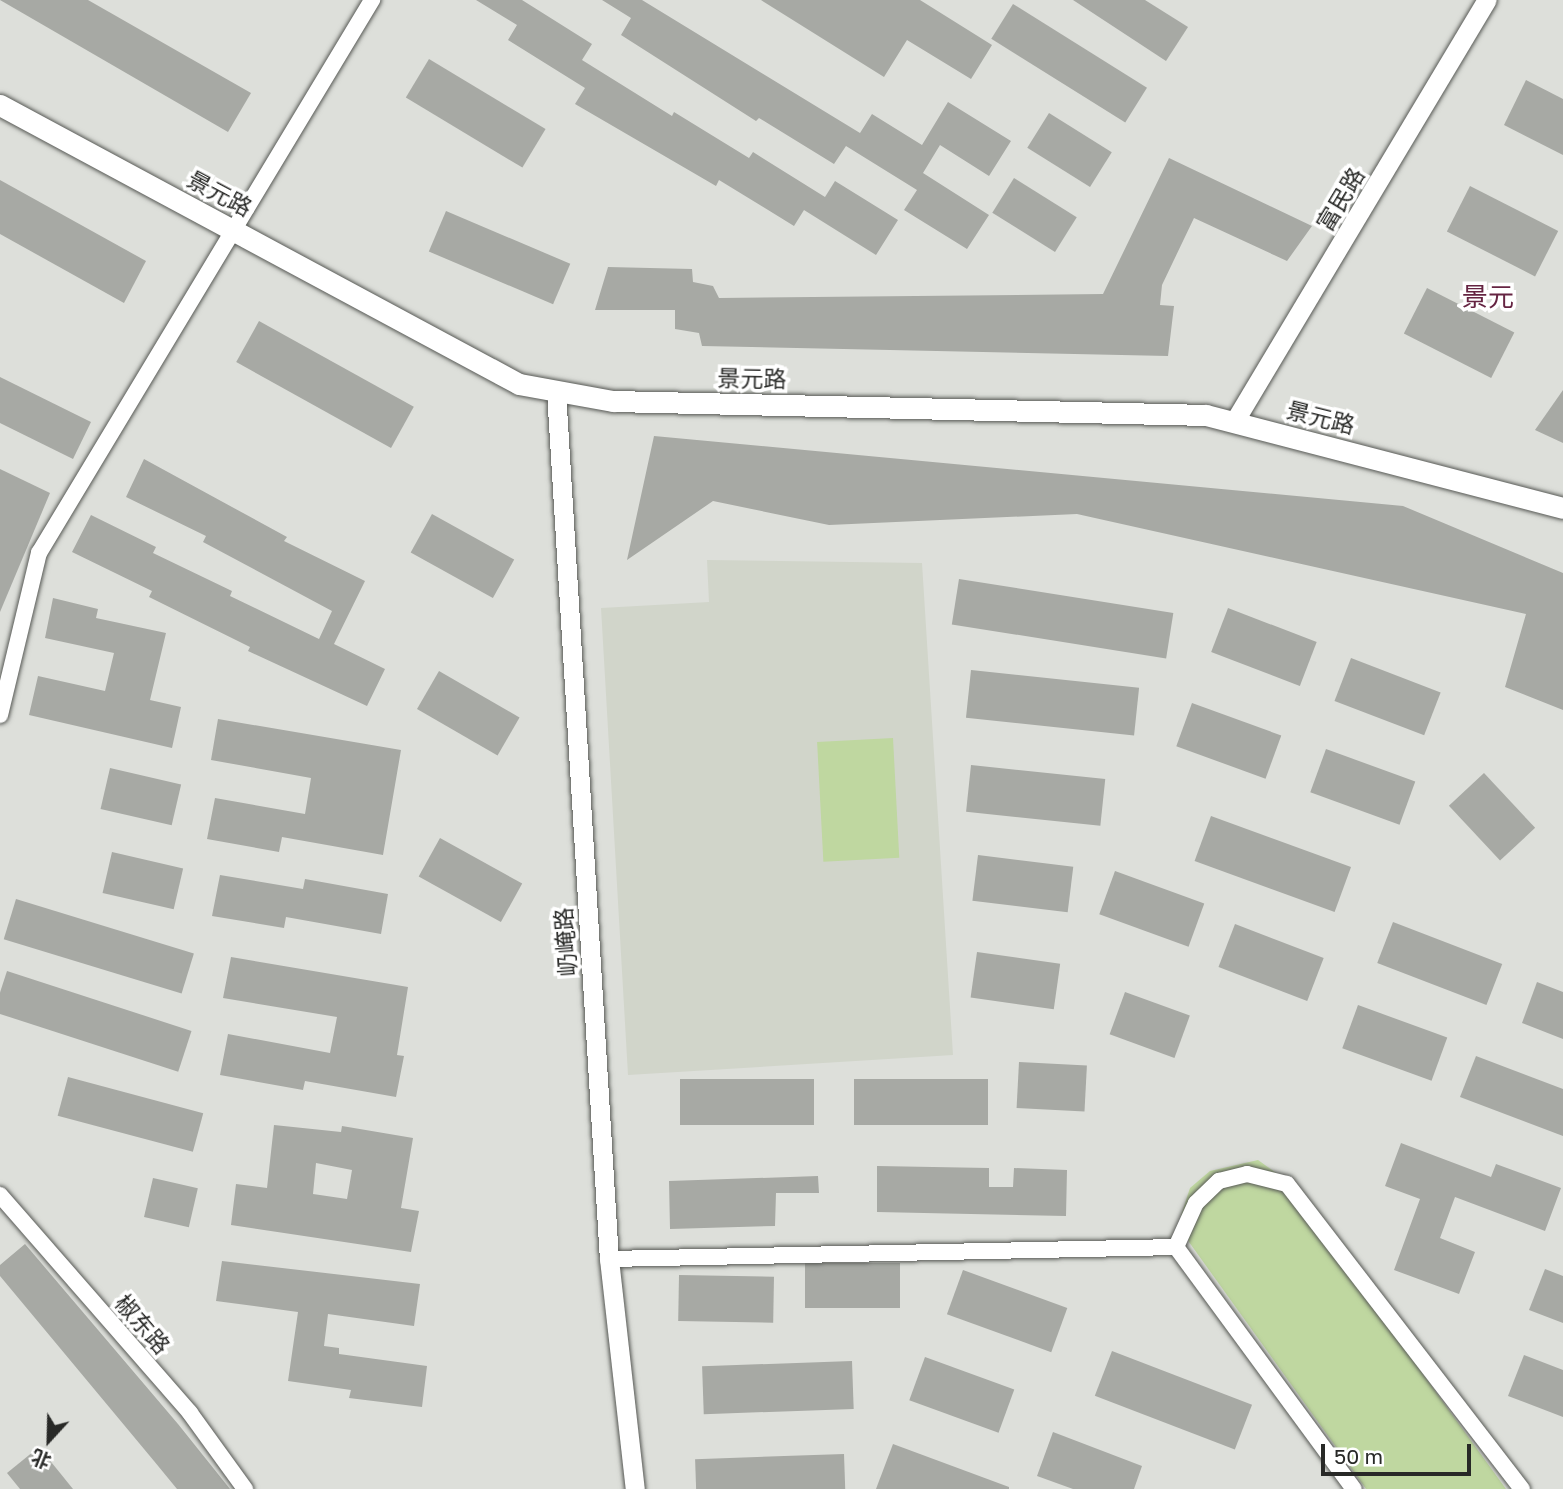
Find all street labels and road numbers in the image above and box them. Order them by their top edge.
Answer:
street label: 富民路 [1310,162,1370,236]
street label: 景元路 [183,165,257,221]
street label: 景元路 [717,364,787,392]
street label: 景元路 [1284,395,1358,439]
street label: 屷崦路 [549,907,581,977]
street label: 椒东路 [110,1289,176,1359]

